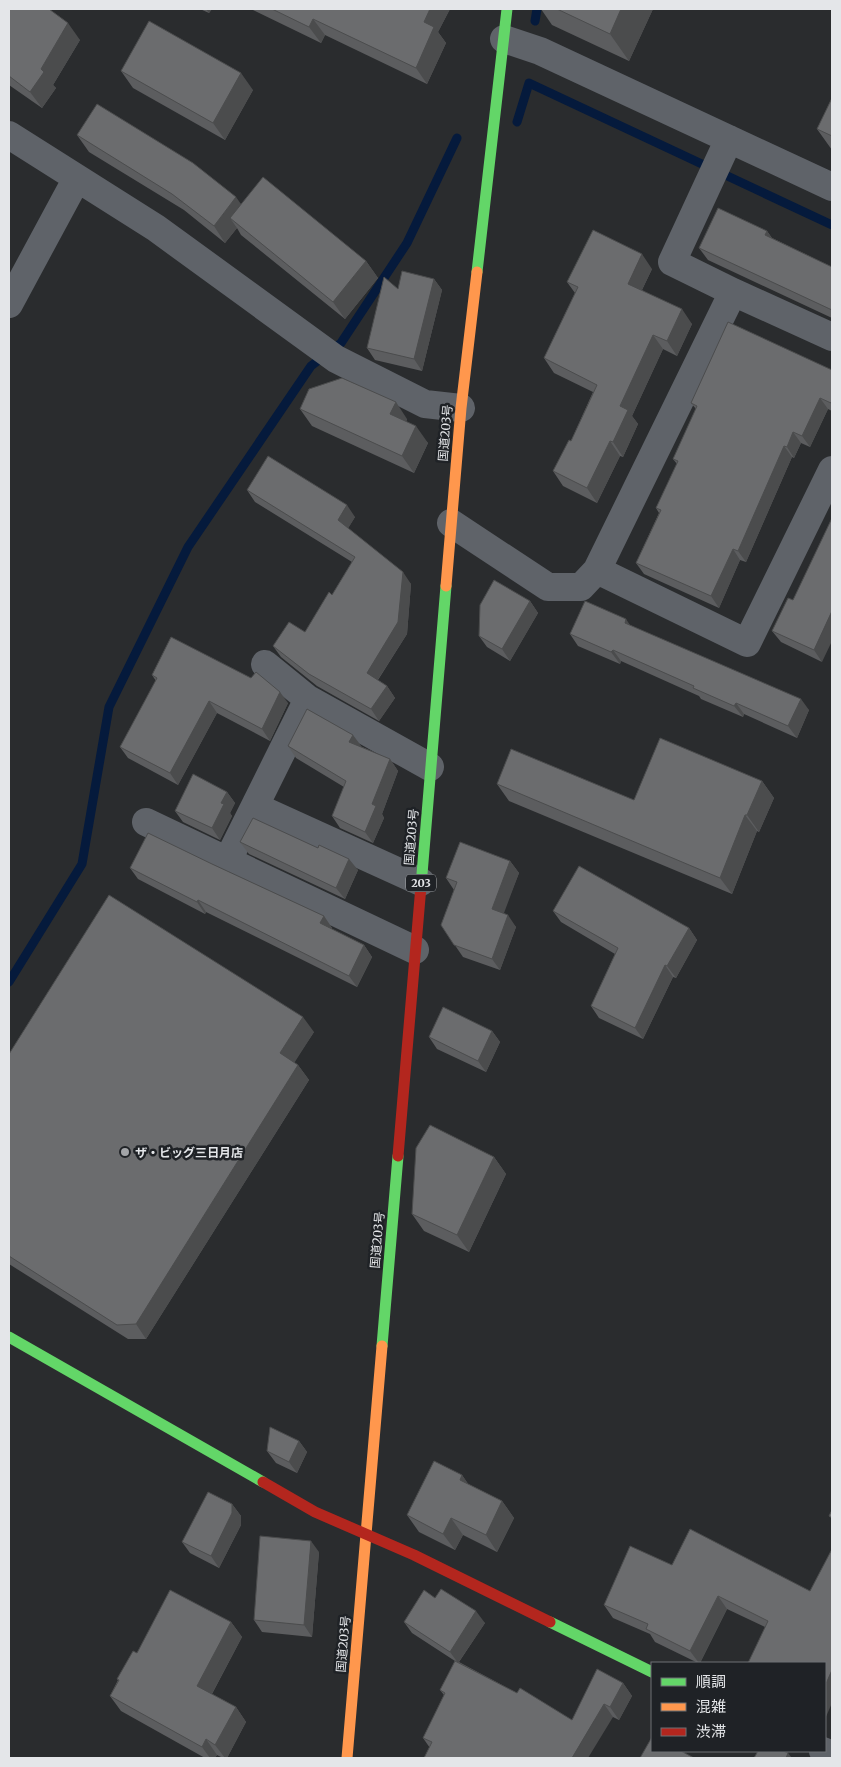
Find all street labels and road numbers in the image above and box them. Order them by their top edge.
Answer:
street label: 国道203号 [435,404,455,462]
street label: 国道203号 [401,808,421,866]
road number: 203 [406,874,436,891]
street label: 国道203号 [367,1211,387,1269]
street label: 国道203号 [333,1615,353,1673]

